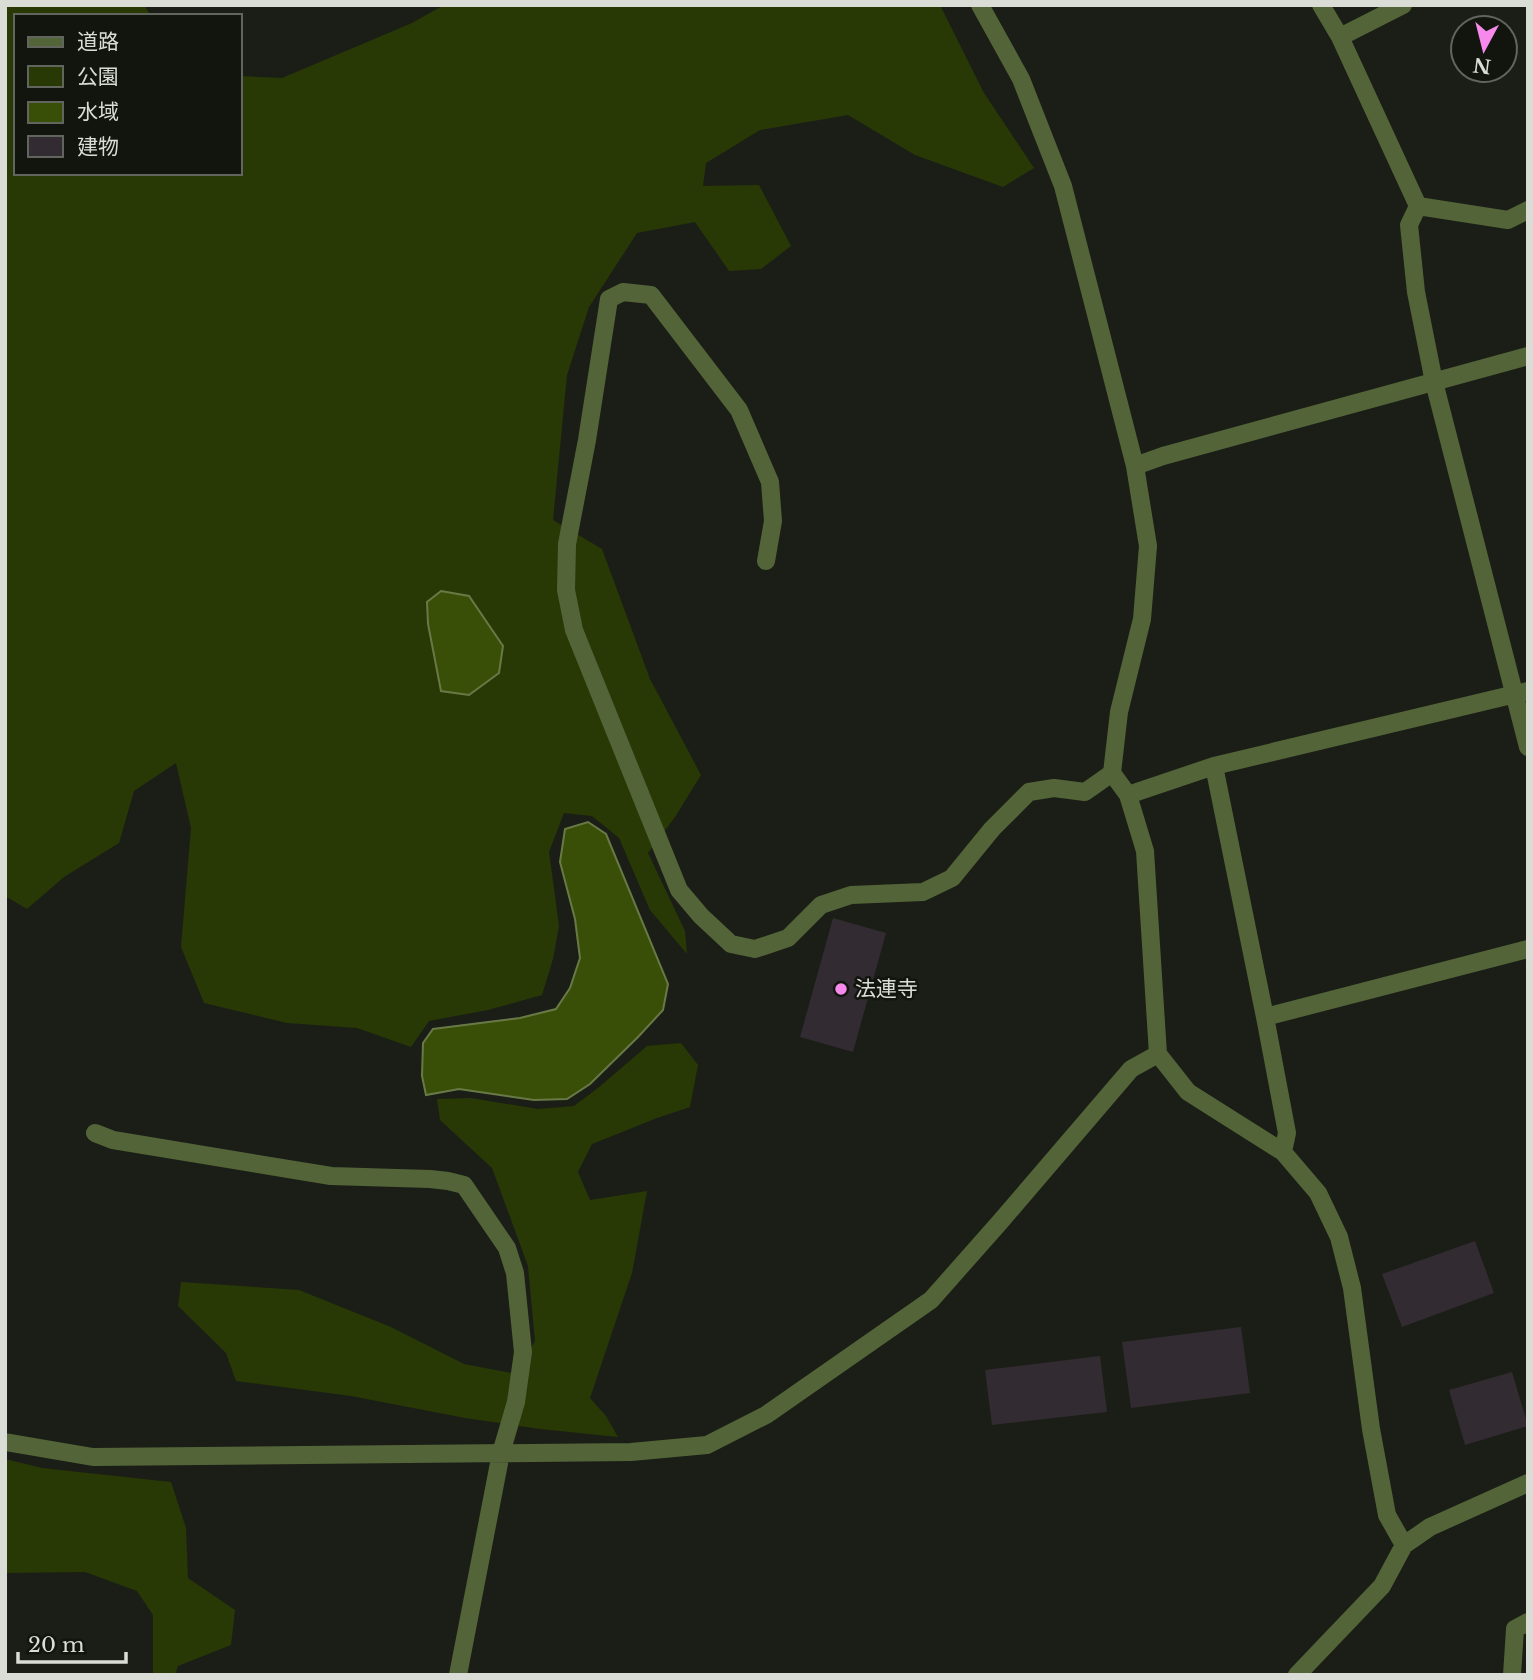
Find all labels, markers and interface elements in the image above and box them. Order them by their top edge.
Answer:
legend [14,14,242,175]
north arrow [1449,14,1519,84]
text: 道路 [77,29,119,55]
text: N [1472,53,1492,78]
text: 公園 [77,64,119,90]
text: 水域 [77,99,119,125]
text: 建物 [77,134,119,160]
place label: 法連寺 [855,976,918,1002]
marker: 法連寺 [833,981,849,997]
scale bar [18,1620,126,1664]
text: 20 m [28,1632,85,1658]

